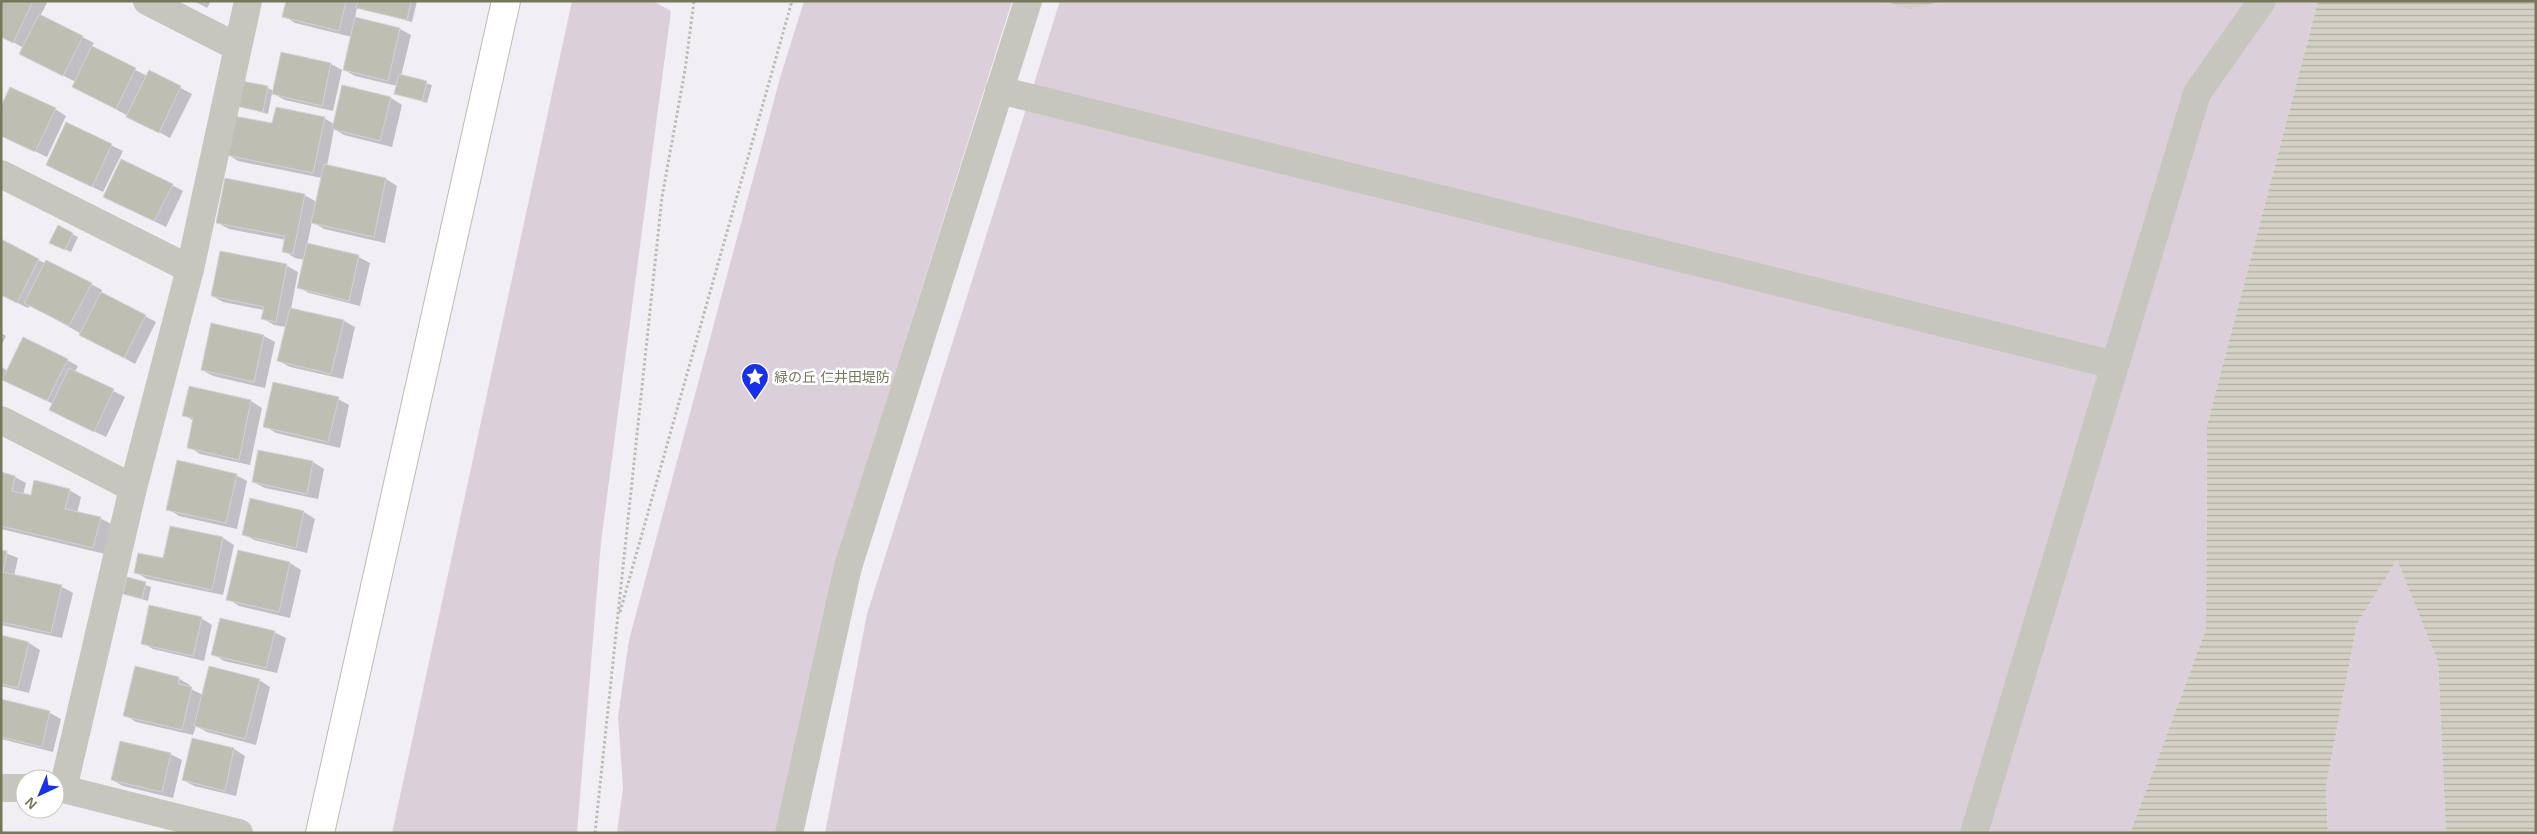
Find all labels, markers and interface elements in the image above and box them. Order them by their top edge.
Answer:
place icon: 緑の丘 仁井田堤防 [740,362,770,401]
place label: 緑の丘 仁井田堤防 [774,369,890,385]
north arrow [15,769,65,819]
text: N [22,794,40,813]

